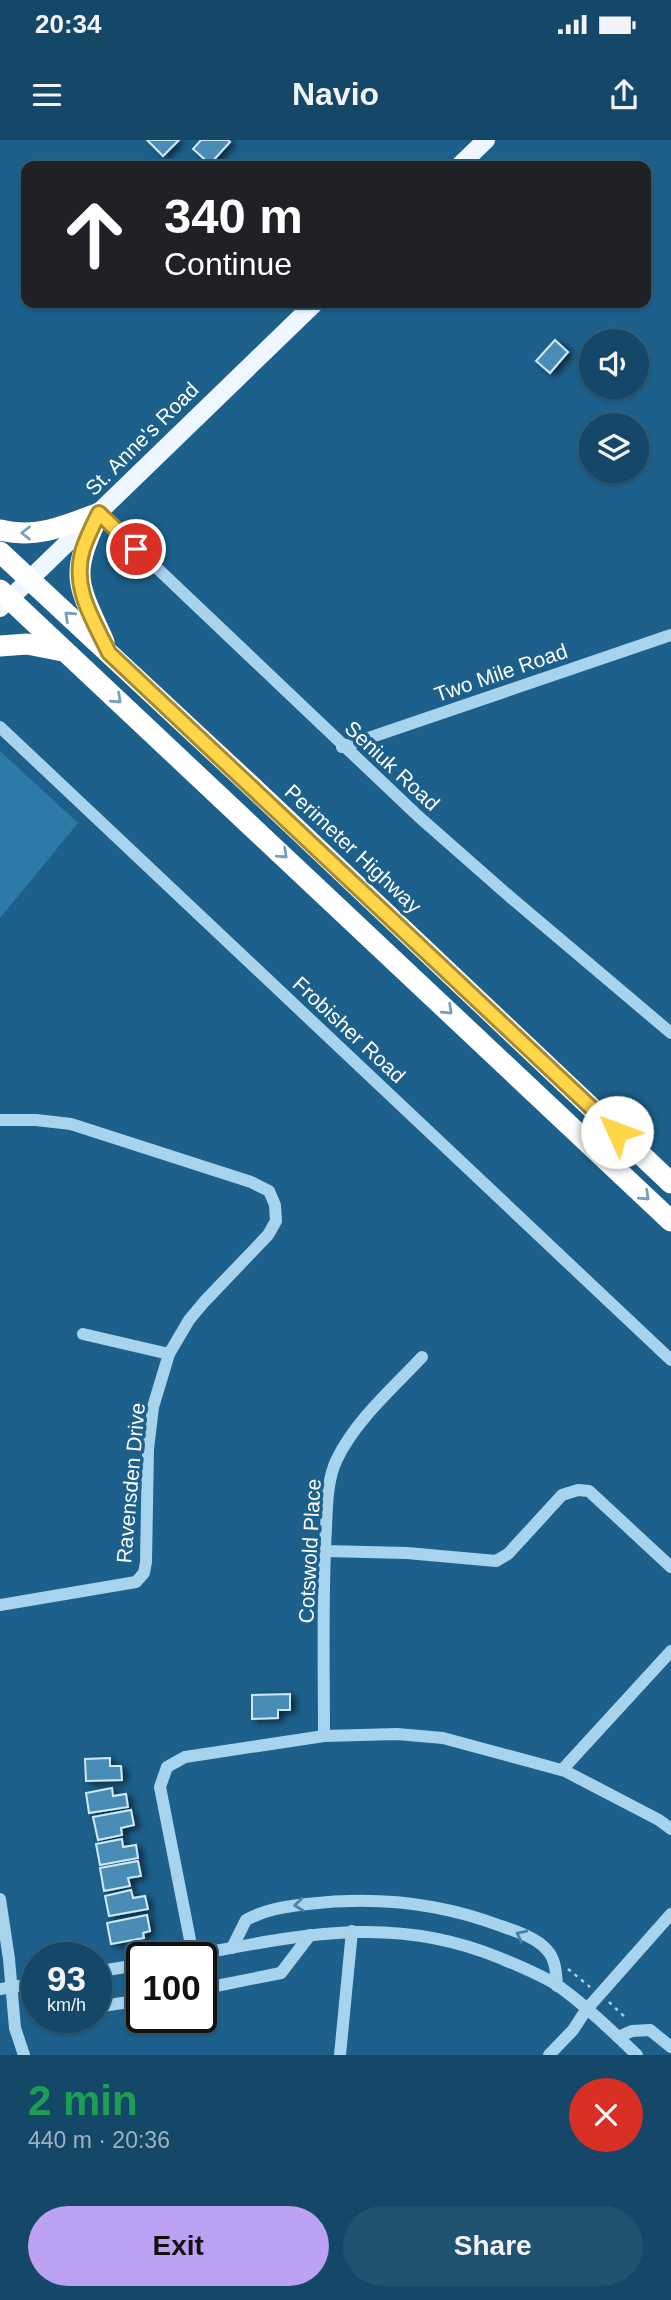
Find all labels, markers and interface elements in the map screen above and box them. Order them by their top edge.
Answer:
text: 20:34 [35,9,102,39]
icon: menu [28,76,66,114]
text: Navio [292,76,379,112]
icon: share [605,76,643,114]
icon: ahead [49,189,140,280]
text: 340 m [164,189,303,243]
text: Continue [164,246,292,282]
map controls [579,329,649,483]
button: sound [579,329,649,399]
street label: St. Anne's Road [80,377,203,500]
button: layers [579,413,649,483]
pin [106,519,166,579]
one-way arrow [21,525,31,541]
icon: arrive [117,530,155,568]
one-way arrow [64,612,77,625]
street label: Two Mile Road [431,639,570,706]
one-way arrow [109,690,122,703]
street label: Seniuk Road [341,716,444,815]
street label: Perimeter Highway [281,780,426,918]
one-way arrow [275,846,288,858]
street label: Frobisher Road [289,972,410,1087]
one-way arrow [440,1002,453,1015]
position arrow [580,1095,654,1169]
one-way arrow [637,1188,650,1200]
street label: Ravensden Drive [112,1402,149,1564]
street label: Cotswold Place [294,1478,325,1624]
one-way arrow [293,1898,305,1913]
one-way arrow [516,1929,528,1943]
speed limit sign: 100 [126,1942,217,2033]
text: 93 [47,1959,86,1998]
text: km/h [47,1995,86,2015]
text: 2 min [28,2077,138,2124]
button: close [569,2078,643,2152]
text: 440 m · 20:36 [28,2127,170,2153]
button: Exit [28,2206,329,2286]
button: Share [343,2206,643,2286]

